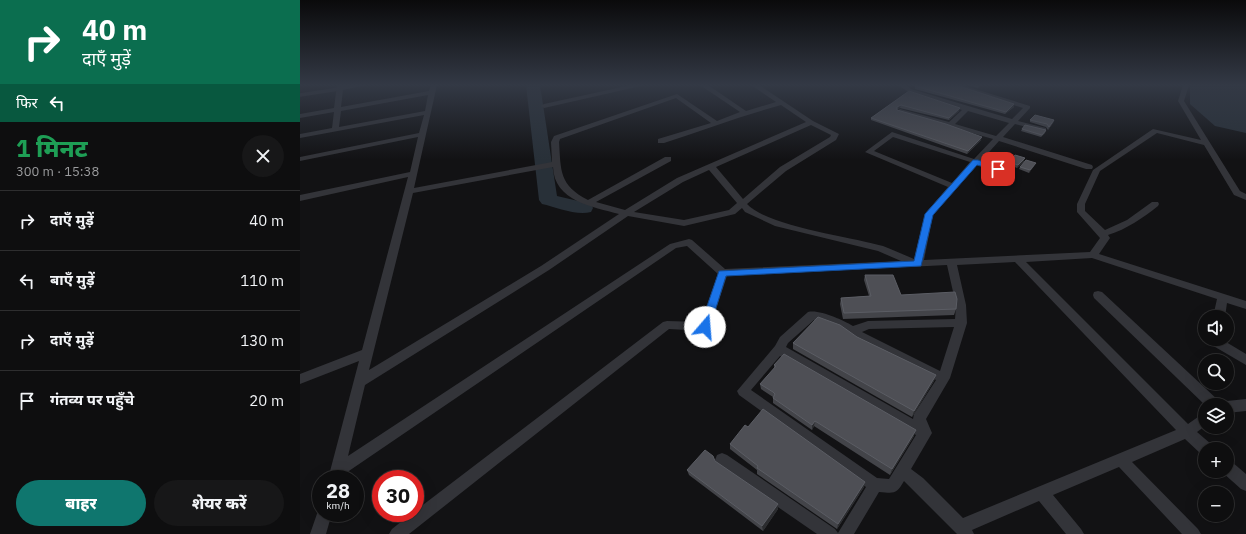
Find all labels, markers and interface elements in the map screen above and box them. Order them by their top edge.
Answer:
text: 40 m [82,11,147,48]
icon: right [16,16,68,68]
text: दाएँ मुड़ें [82,47,131,70]
icon: left [46,92,68,114]
text: फिर [16,93,38,112]
text: 1 मिनट [16,132,88,164]
button: close [242,135,284,177]
pin [981,152,1015,186]
icon: arrive [987,158,1009,180]
text: 300 m · 15:38 [16,163,99,180]
icon: right [16,210,38,232]
text: दाएँ मुड़ें [50,210,94,229]
text: 40 m [249,211,284,230]
icon: left [16,270,38,292]
text: बाएँ मुड़ें [50,270,95,289]
text: 110 m [240,271,284,290]
position arrow [684,306,726,348]
map controls [1198,310,1234,522]
button: sound [1198,310,1234,346]
icon: right [16,330,38,352]
text: दाएँ मुड़ें [50,330,94,349]
text: 130 m [240,331,284,350]
button: search [1198,354,1234,390]
icon: arrive [16,390,38,412]
text: गंतव्य पर पहुँचे [50,390,134,409]
text: 20 m [249,391,284,410]
button: layers [1198,398,1234,434]
button: + [1198,442,1234,478]
speed limit sign: 30 [372,470,424,522]
text: 28 [326,477,350,504]
button: बाहर [16,480,146,526]
button: शेयर करें [154,480,284,526]
button: − [1198,486,1234,522]
text: km/h [326,499,350,512]

